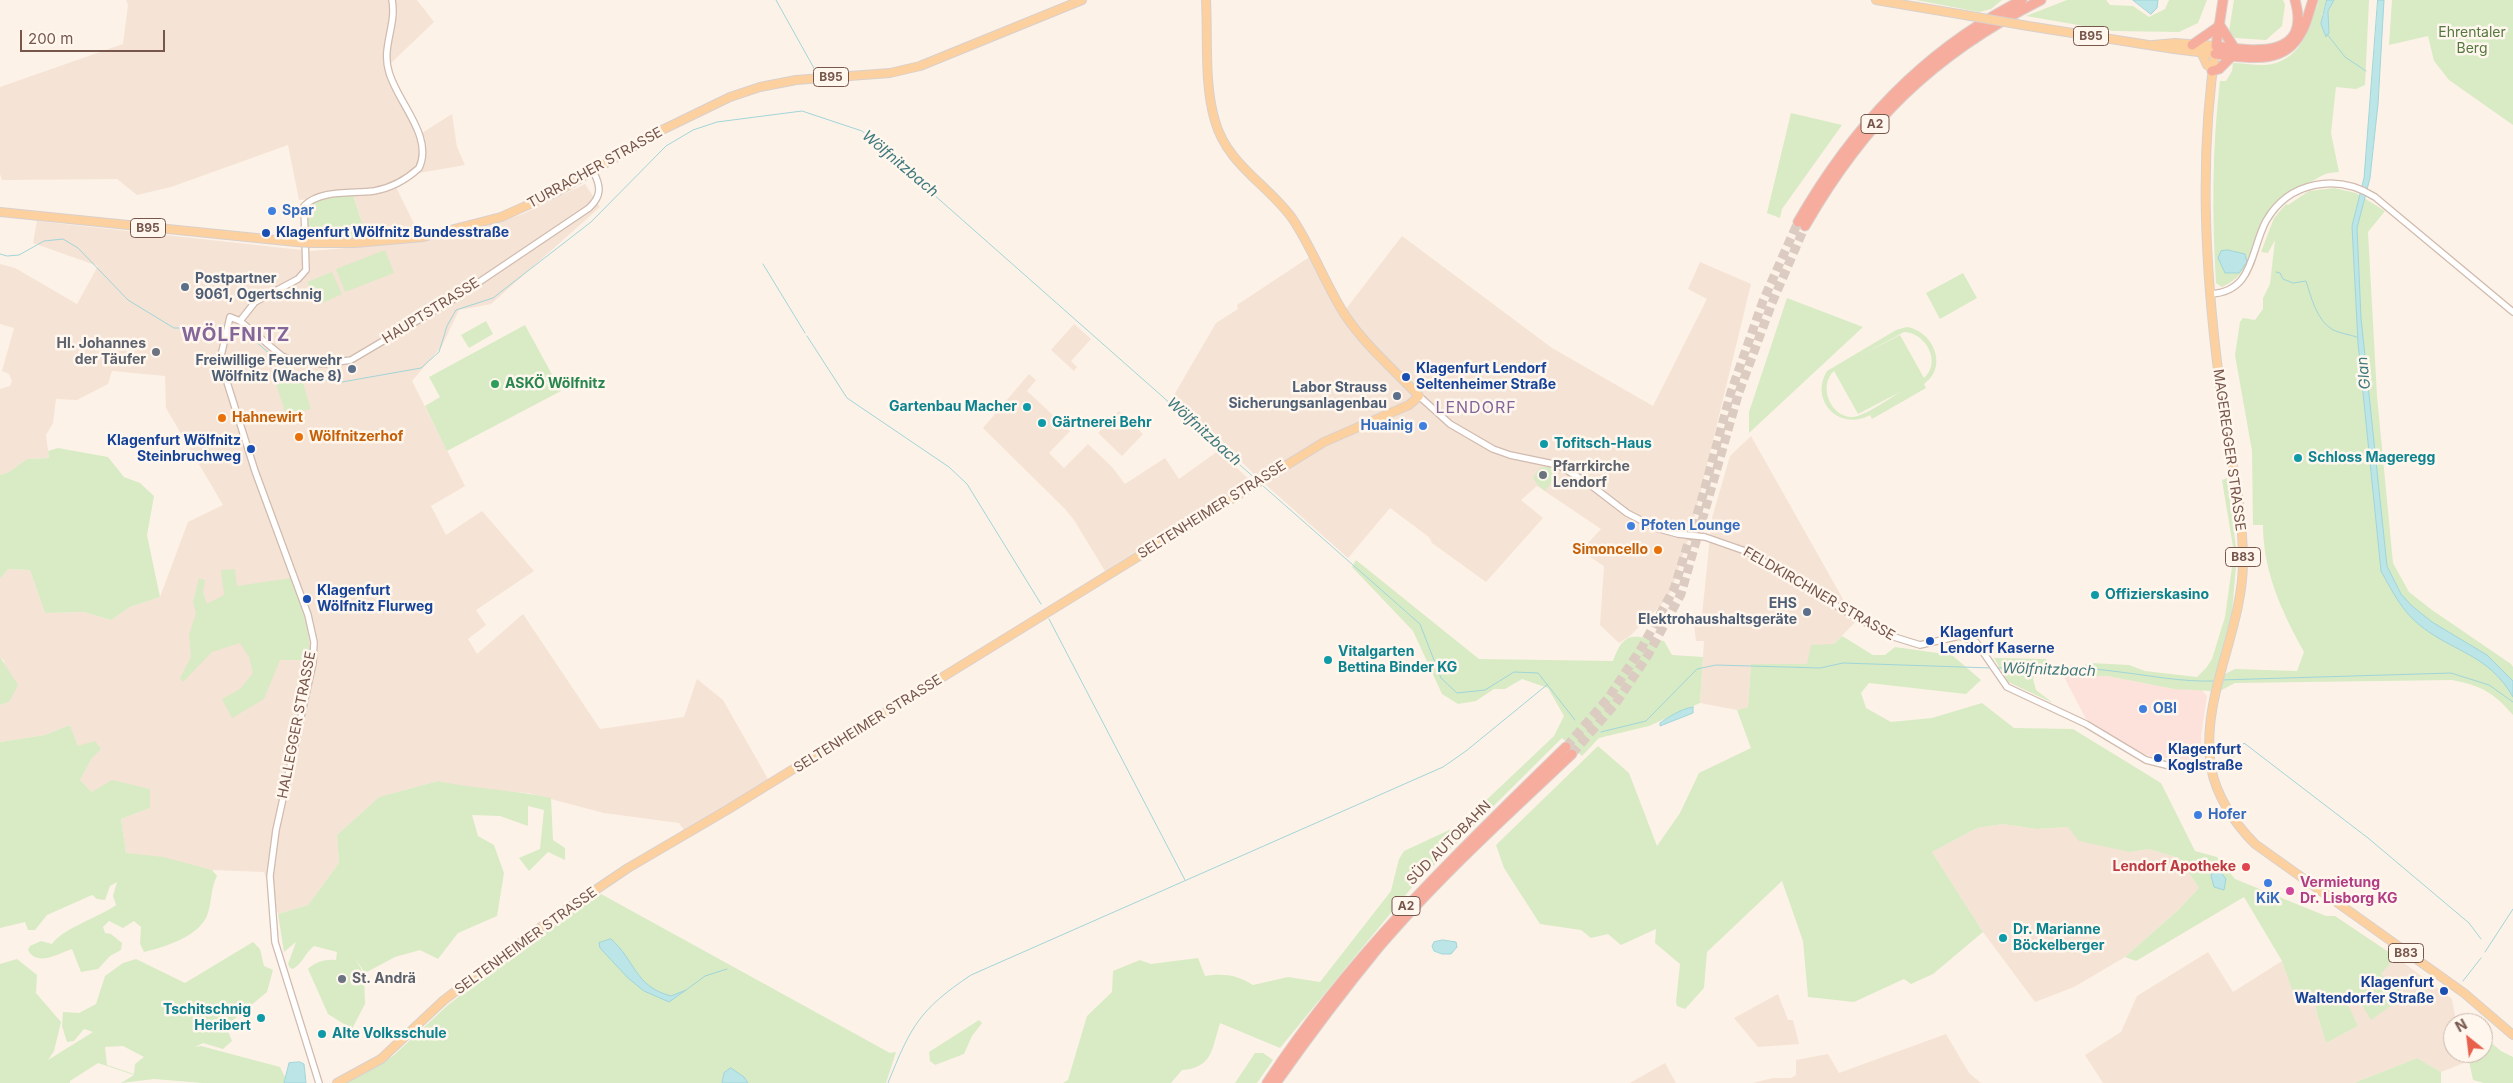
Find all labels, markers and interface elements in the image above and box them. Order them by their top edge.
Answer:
scale bar [22,20,168,52]
park label: Ehrentaler Berg [2438,25,2506,58]
road number: B95 [2074,27,2108,46]
text: 200 m [28,29,73,48]
road number: B95 [814,68,848,86]
road number: A2 [1861,115,1889,134]
street label: TURRACHER STRASSE [525,124,665,212]
water label: Wölfnitzbach [858,127,942,201]
place label: Spar [282,203,314,219]
marker: Spar [266,205,278,217]
road number: B95 [130,218,166,238]
place label: Klagenfurt Wölfnitz Bundesstraße [276,225,509,241]
marker: Klagenfurt Wölfnitz Bundesstraße [260,227,272,239]
place label: Postpartner 9061, Ogertschnig [195,271,322,304]
street label: HAUPTSTRASSE [379,274,483,348]
marker: Postpartner 9061, Ogertschnig [179,281,191,293]
district label: WÖLFNITZ [181,324,291,346]
place label: Hl. Johannes der Täufer [57,336,146,368]
marker: Hl. Johannes der Täufer [150,346,162,358]
place label: Freiwillige Feuerwehr Wölfnitz (Wache 8) [195,353,342,386]
water label: Glan [2353,356,2375,390]
place label: Klagenfurt Lendorf Seltenheimer Straße [1416,361,1556,394]
marker: Freiwillige Feuerwehr Wölfnitz (Wache 8) [346,363,358,375]
street label: MAGEREGGER STRASSE [2209,368,2249,532]
marker: Klagenfurt Lendorf Seltenheimer Straße [1400,371,1412,383]
place label: ASKÖ Wölfnitz [505,376,605,392]
marker: ASKÖ Wölfnitz [489,378,501,390]
place label: Labor Strauss Sicherungsanlagenbau [1228,380,1387,412]
marker: Labor Strauss Sicherungsanlagenbau [1391,390,1403,402]
water label: Wölfnitzbach [1163,394,1245,470]
district label: LENDORF [1435,398,1517,418]
place label: Gartenbau Macher [889,399,1017,415]
marker: Gartenbau Macher [1021,401,1033,413]
place label: Hahnewirt [232,410,303,426]
marker: Hahnewirt [216,412,228,424]
place label: Gärtnerei Behr [1052,415,1152,431]
marker: Gärtnerei Behr [1036,417,1048,429]
place label: Huainig [1361,418,1413,434]
marker: Huainig [1417,420,1429,432]
place label: Wölfnitzerhof [309,429,403,445]
marker: Wölfnitzerhof [293,431,305,443]
place label: Klagenfurt Wölfnitz Steinbruchweg [107,433,241,466]
place label: Tofitsch-Haus [1554,436,1652,452]
marker: Tofitsch-Haus [1538,438,1550,450]
marker: Klagenfurt Wölfnitz Steinbruchweg [245,443,257,455]
place label: Schloss Mageregg [2308,450,2435,466]
marker: Schloss Mageregg [2292,452,2304,464]
street label: SELTENHEIMER STRASSE [1135,457,1289,563]
place label: Pfarrkirche Lendorf [1553,459,1630,492]
marker: Pfarrkirche Lendorf [1537,469,1549,481]
place label: Pfoten Lounge [1641,518,1740,534]
marker: Pfoten Lounge [1625,520,1637,532]
place label: Simoncello [1572,542,1648,558]
marker: Simoncello [1652,544,1664,556]
street label: FELDKIRCHNER STRASSE [1740,544,1898,644]
road number: B83 [2226,548,2260,566]
place label: Klagenfurt Wölfnitz Flurweg [317,583,433,616]
place label: Offizierskasino [2105,587,2209,603]
marker: Offizierskasino [2089,589,2101,601]
marker: Klagenfurt Wölfnitz Flurweg [301,593,313,605]
place label: EHS Elektrohaushaltsgeräte [1638,596,1797,628]
marker: EHS Elektrohaushaltsgeräte [1801,606,1813,618]
place label: Klagenfurt Lendorf Kaserne [1940,625,2054,658]
marker: Klagenfurt Lendorf Kaserne [1924,635,1936,647]
place label: Vitalgarten Bettina Binder KG [1338,644,1457,676]
street label: HALLEGGER STRASSE [274,650,320,800]
marker: Vitalgarten Bettina Binder KG [1322,654,1334,666]
water label: Wölfnitzbach [2002,659,2096,681]
street label: SELTENHEIMER STRASSE [791,671,945,777]
place label: OBI [2153,701,2177,717]
marker: OBI [2137,703,2149,715]
place label: Klagenfurt Koglstraße [2168,742,2243,774]
marker: Klagenfurt Koglstraße [2152,752,2164,764]
street label: SÜD AUTOBAHN [1403,797,1495,889]
place label: Hofer [2208,807,2246,823]
marker: Hofer [2192,809,2204,821]
place label: Lendorf Apotheke [2113,859,2236,875]
marker: Lendorf Apotheke [2240,861,2252,873]
place label: Vermietung Dr. Lisborg KG [2300,875,2397,908]
marker: KiK [2262,877,2274,889]
street label: SELTENHEIMER STRASSE [452,884,600,998]
marker: Vermietung Dr. Lisborg KG [2284,885,2296,897]
place label: KiK [2256,891,2280,907]
road number: A2 [1392,896,1420,916]
place label: Dr. Marianne Böckelberger [2013,922,2104,954]
marker: Dr. Marianne Böckelberger [1997,932,2009,944]
road number: B83 [2388,944,2424,962]
place label: St. Andrä [352,971,416,987]
marker: St. Andrä [336,973,348,985]
place label: Klagenfurt Waltendorfer Straße [2295,975,2434,1008]
marker: Klagenfurt Waltendorfer Straße [2438,985,2450,997]
place label: Tschitschnig Heribert [163,1002,251,1034]
marker: Tschitschnig Heribert [255,1012,267,1024]
north arrow [2443,1013,2493,1063]
text: N [2452,1015,2470,1035]
place label: Alte Volksschule [332,1026,447,1042]
marker: Alte Volksschule [316,1028,328,1040]

